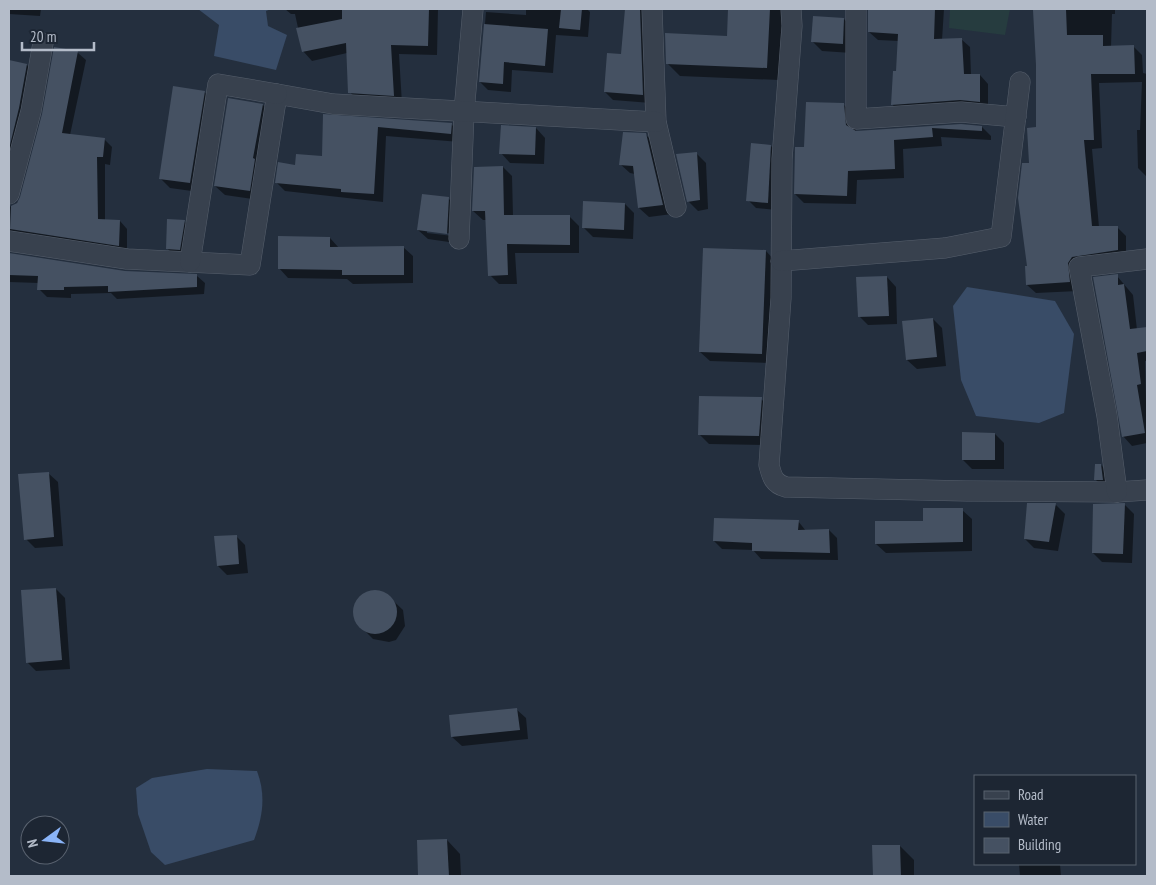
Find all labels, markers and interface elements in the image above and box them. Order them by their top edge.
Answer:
scale bar [22,20,95,52]
text: 20 m [30,27,56,46]
legend [974,775,1136,865]
text: Road [1018,785,1044,804]
text: Water [1018,810,1049,829]
north arrow [20,815,70,865]
text: Building [1018,835,1061,854]
text: N [23,837,42,849]

